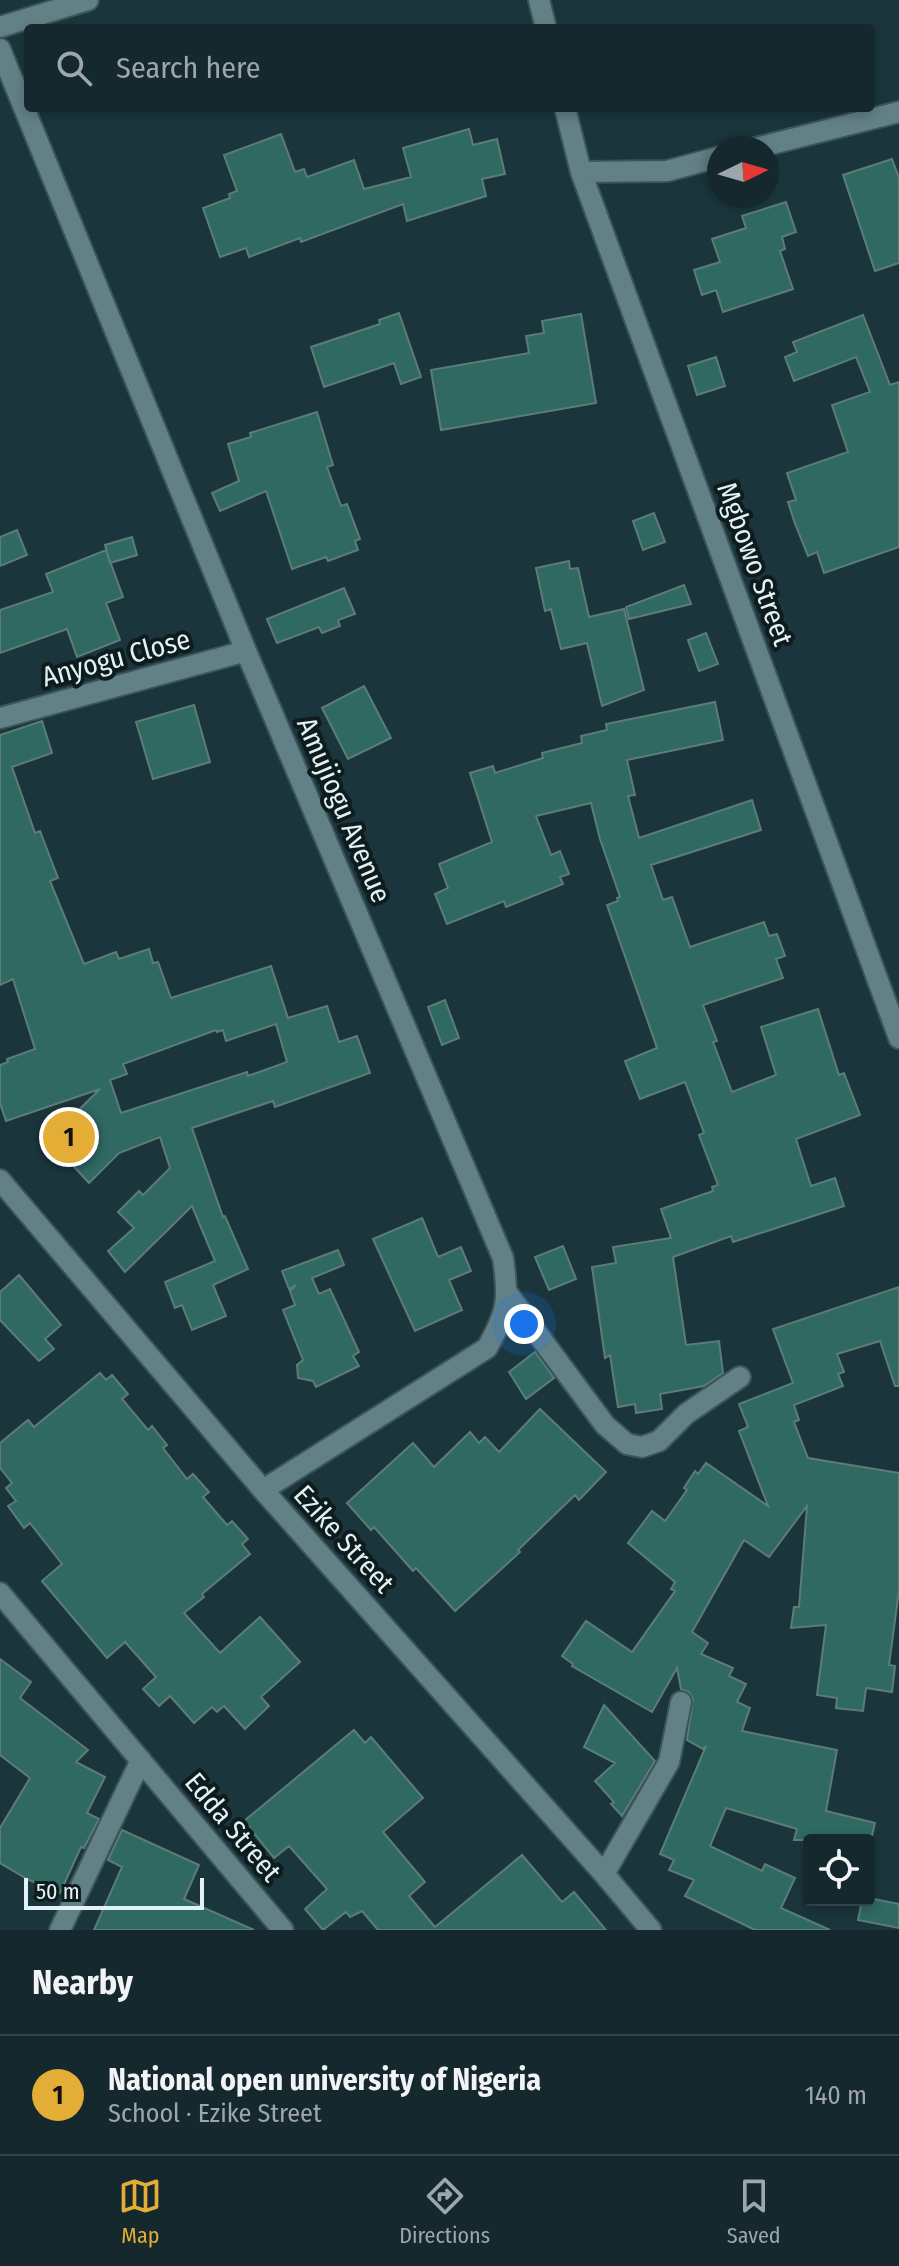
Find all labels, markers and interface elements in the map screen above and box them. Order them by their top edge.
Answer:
search box [24,24,875,112]
icon: search [52,46,96,90]
text: Search here [116,50,261,86]
north arrow [707,136,779,208]
street label: Mgbowo Street [710,478,800,651]
street label: Anyogu Close [38,622,194,694]
street label: Amujiogu Avenue [290,712,398,908]
pin: 1 [43,1107,95,1167]
your location [504,1304,544,1344]
street label: Ezike Street [287,1478,401,1600]
street label: Edda Street [178,1766,289,1889]
map controls [803,1834,875,1906]
button: locate [803,1834,875,1906]
scale bar [24,1874,204,1910]
text: 50 m [36,1878,80,1905]
text: Nearby [32,1962,133,2003]
text: National open university of Nigeria [108,2062,541,2098]
text: 1 [53,2080,64,2111]
text: 140 m [805,2080,867,2111]
text: School · Ezike Street [108,2098,321,2129]
tab: Map [118,2174,162,2249]
tab: Directions [399,2174,490,2249]
tab: Saved [727,2174,781,2249]

